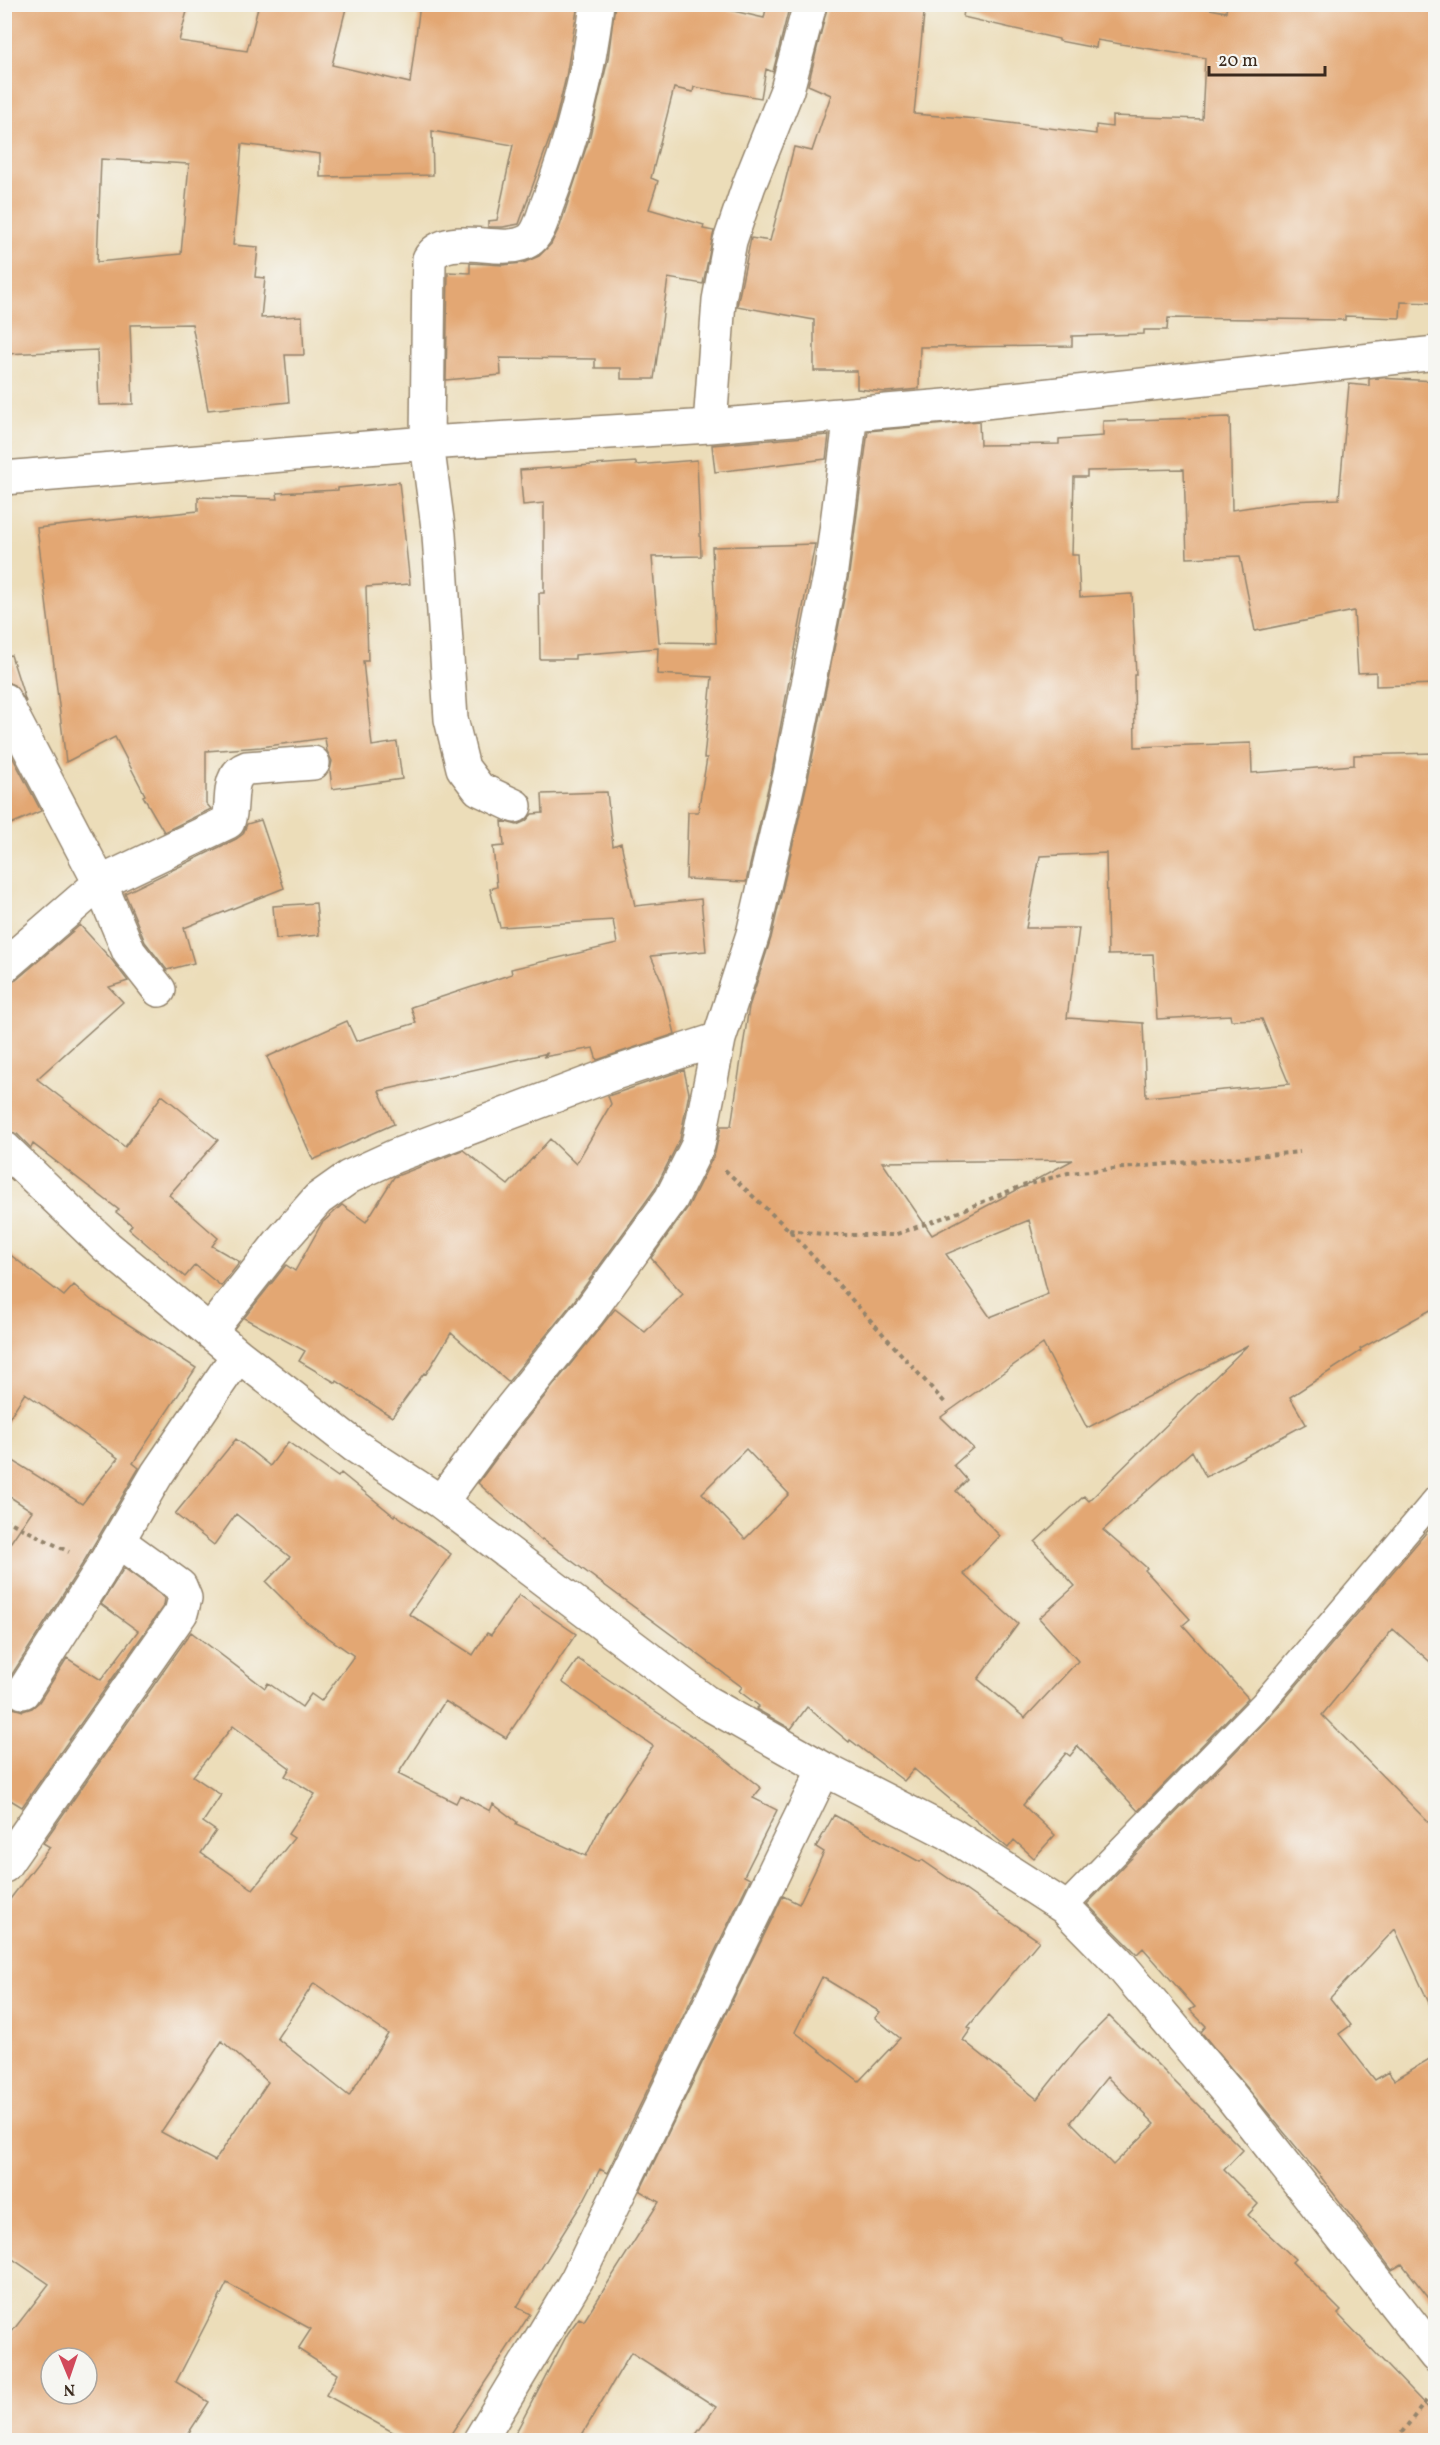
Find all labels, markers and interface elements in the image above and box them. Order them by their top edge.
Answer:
scale bar [1209,39,1324,77]
text: 20 m [1218,49,1258,74]
north arrow [39,2346,99,2406]
text: N [63,2378,76,2400]

